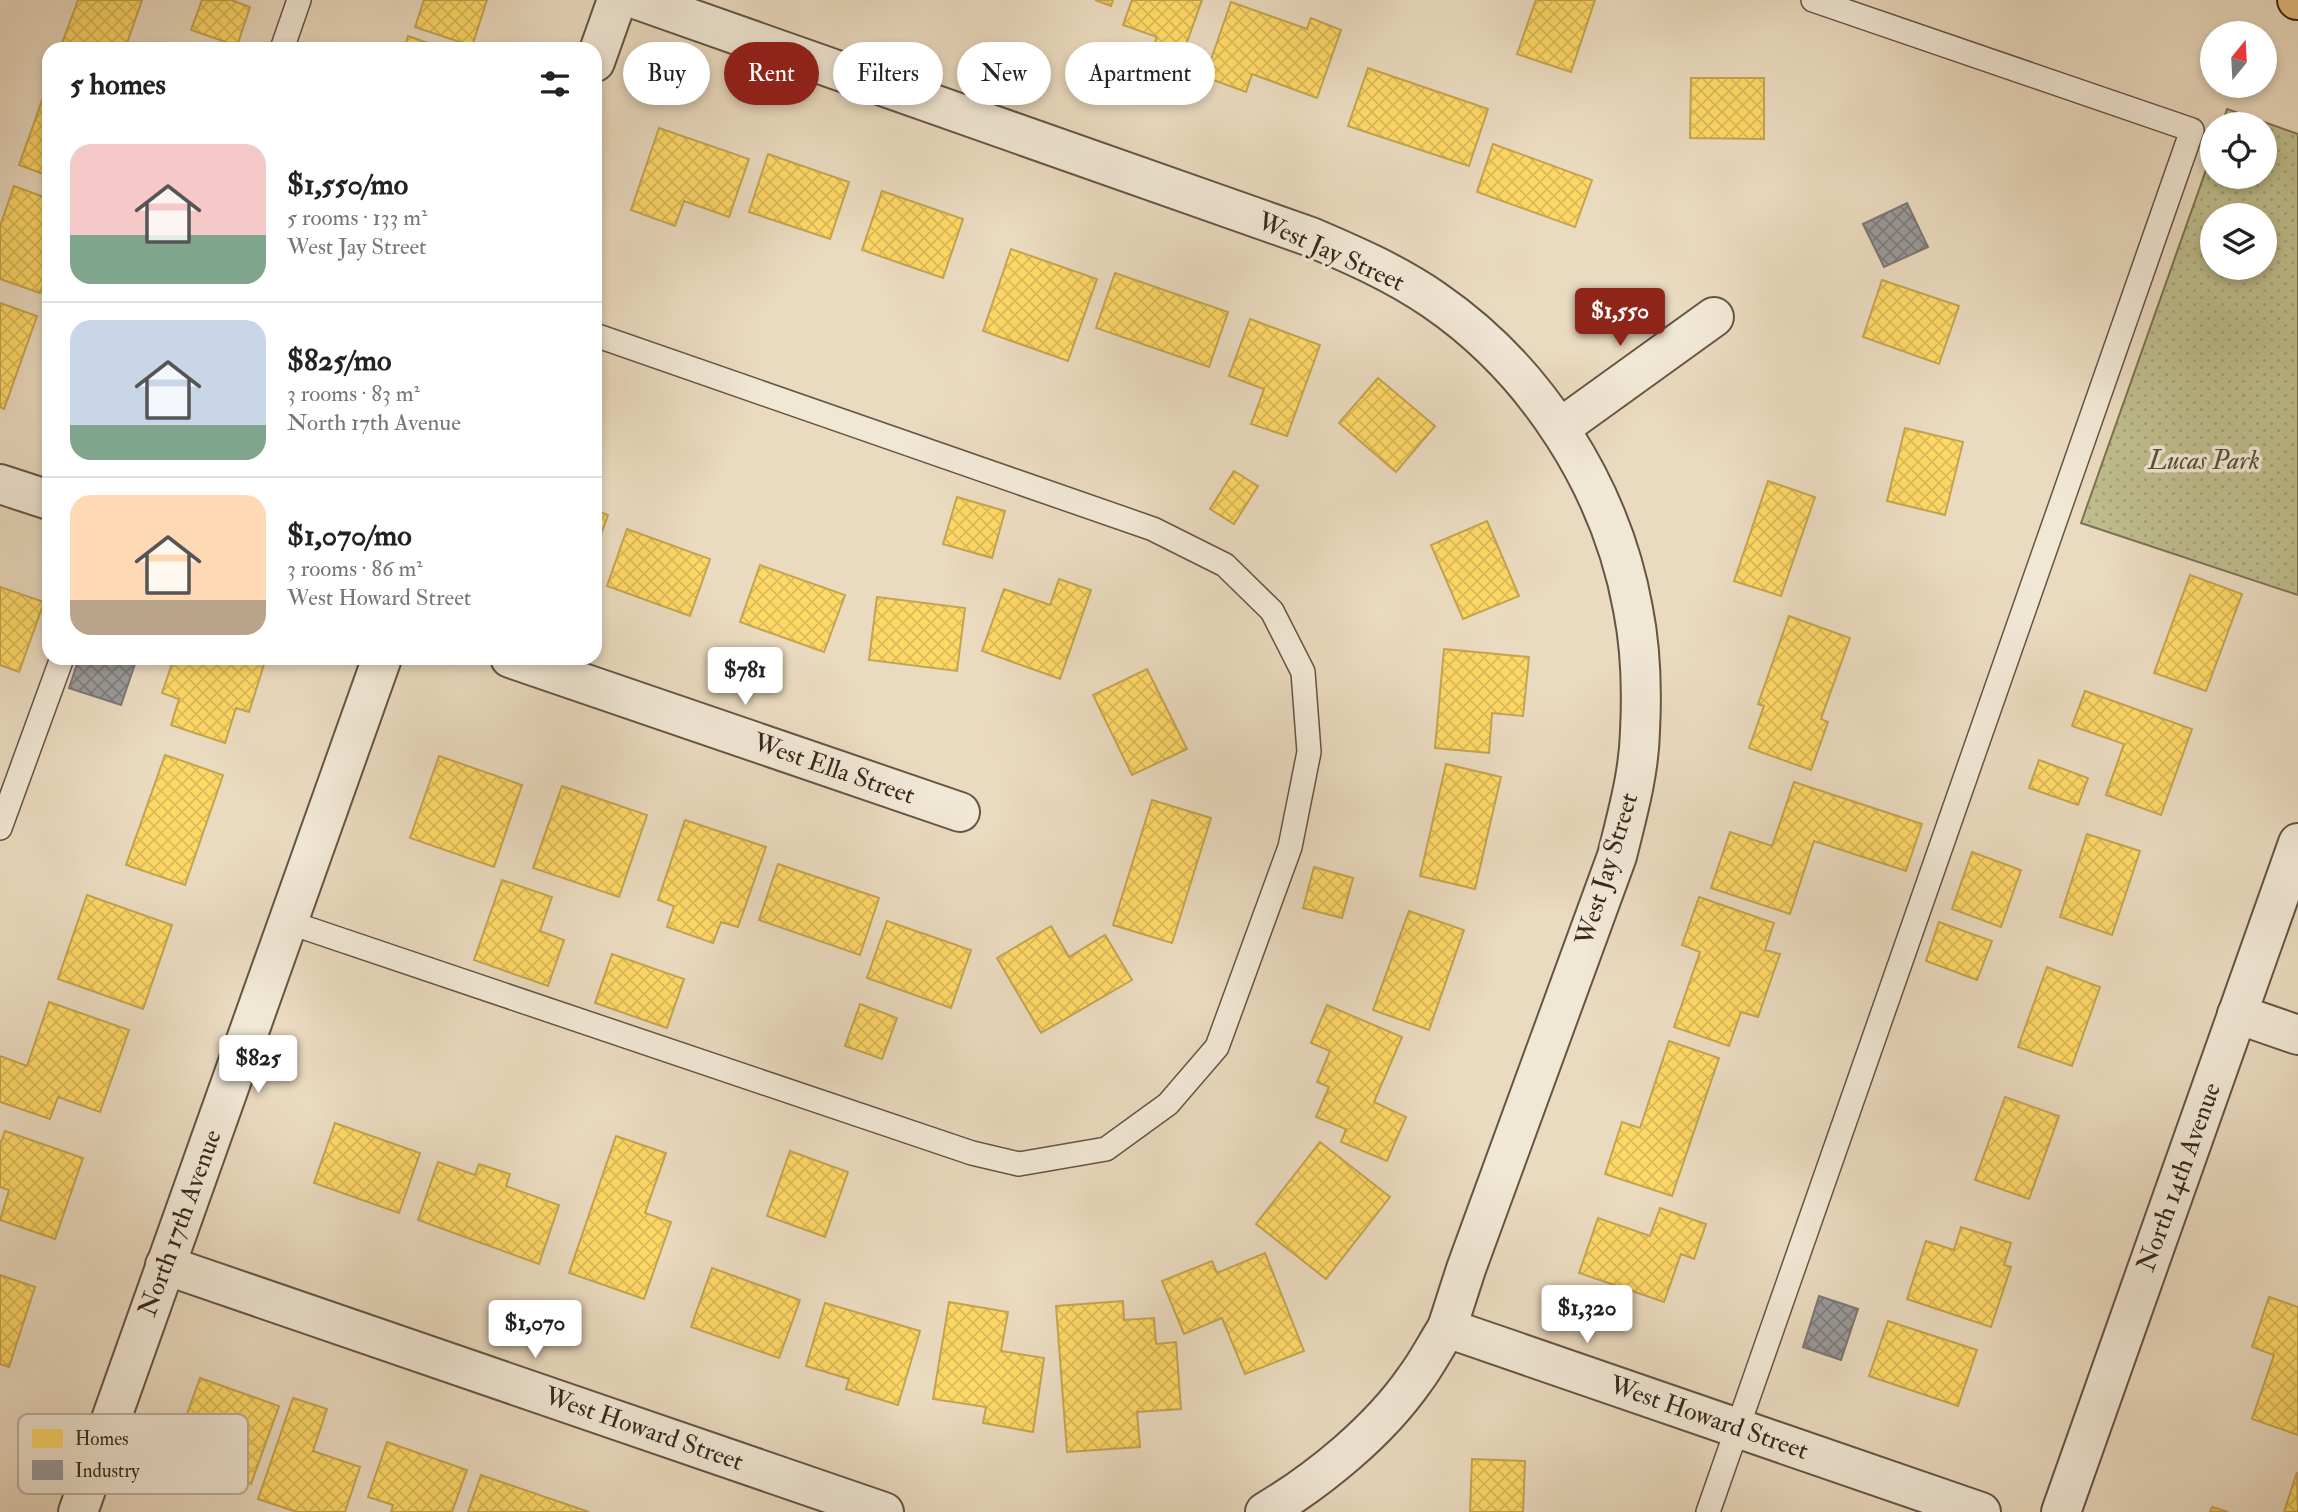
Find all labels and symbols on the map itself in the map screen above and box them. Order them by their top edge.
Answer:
north arrow [2200,21,2277,98]
street label: West Jay Street [1252,205,1410,299]
pin: $1,550 [1563,288,1677,348]
park label: Lucas Park [2147,445,2260,477]
pin: $781 [704,648,786,707]
street label: West Ella Street [748,726,919,812]
street label: West Jay Street [1568,789,1645,950]
pin: $825 [217,1036,299,1095]
street label: North 14th Avenue [2130,1078,2228,1276]
street label: North 17th Avenue [131,1125,229,1321]
pin: $1,320 [1530,1286,1644,1345]
pin: $1,070 [478,1300,592,1360]
street label: West Howard Street [1604,1369,1813,1467]
street label: West Howard Street [539,1380,748,1478]
legend [18,1414,248,1494]
text: Homes [75,1427,129,1451]
text: Industry [75,1459,140,1483]

